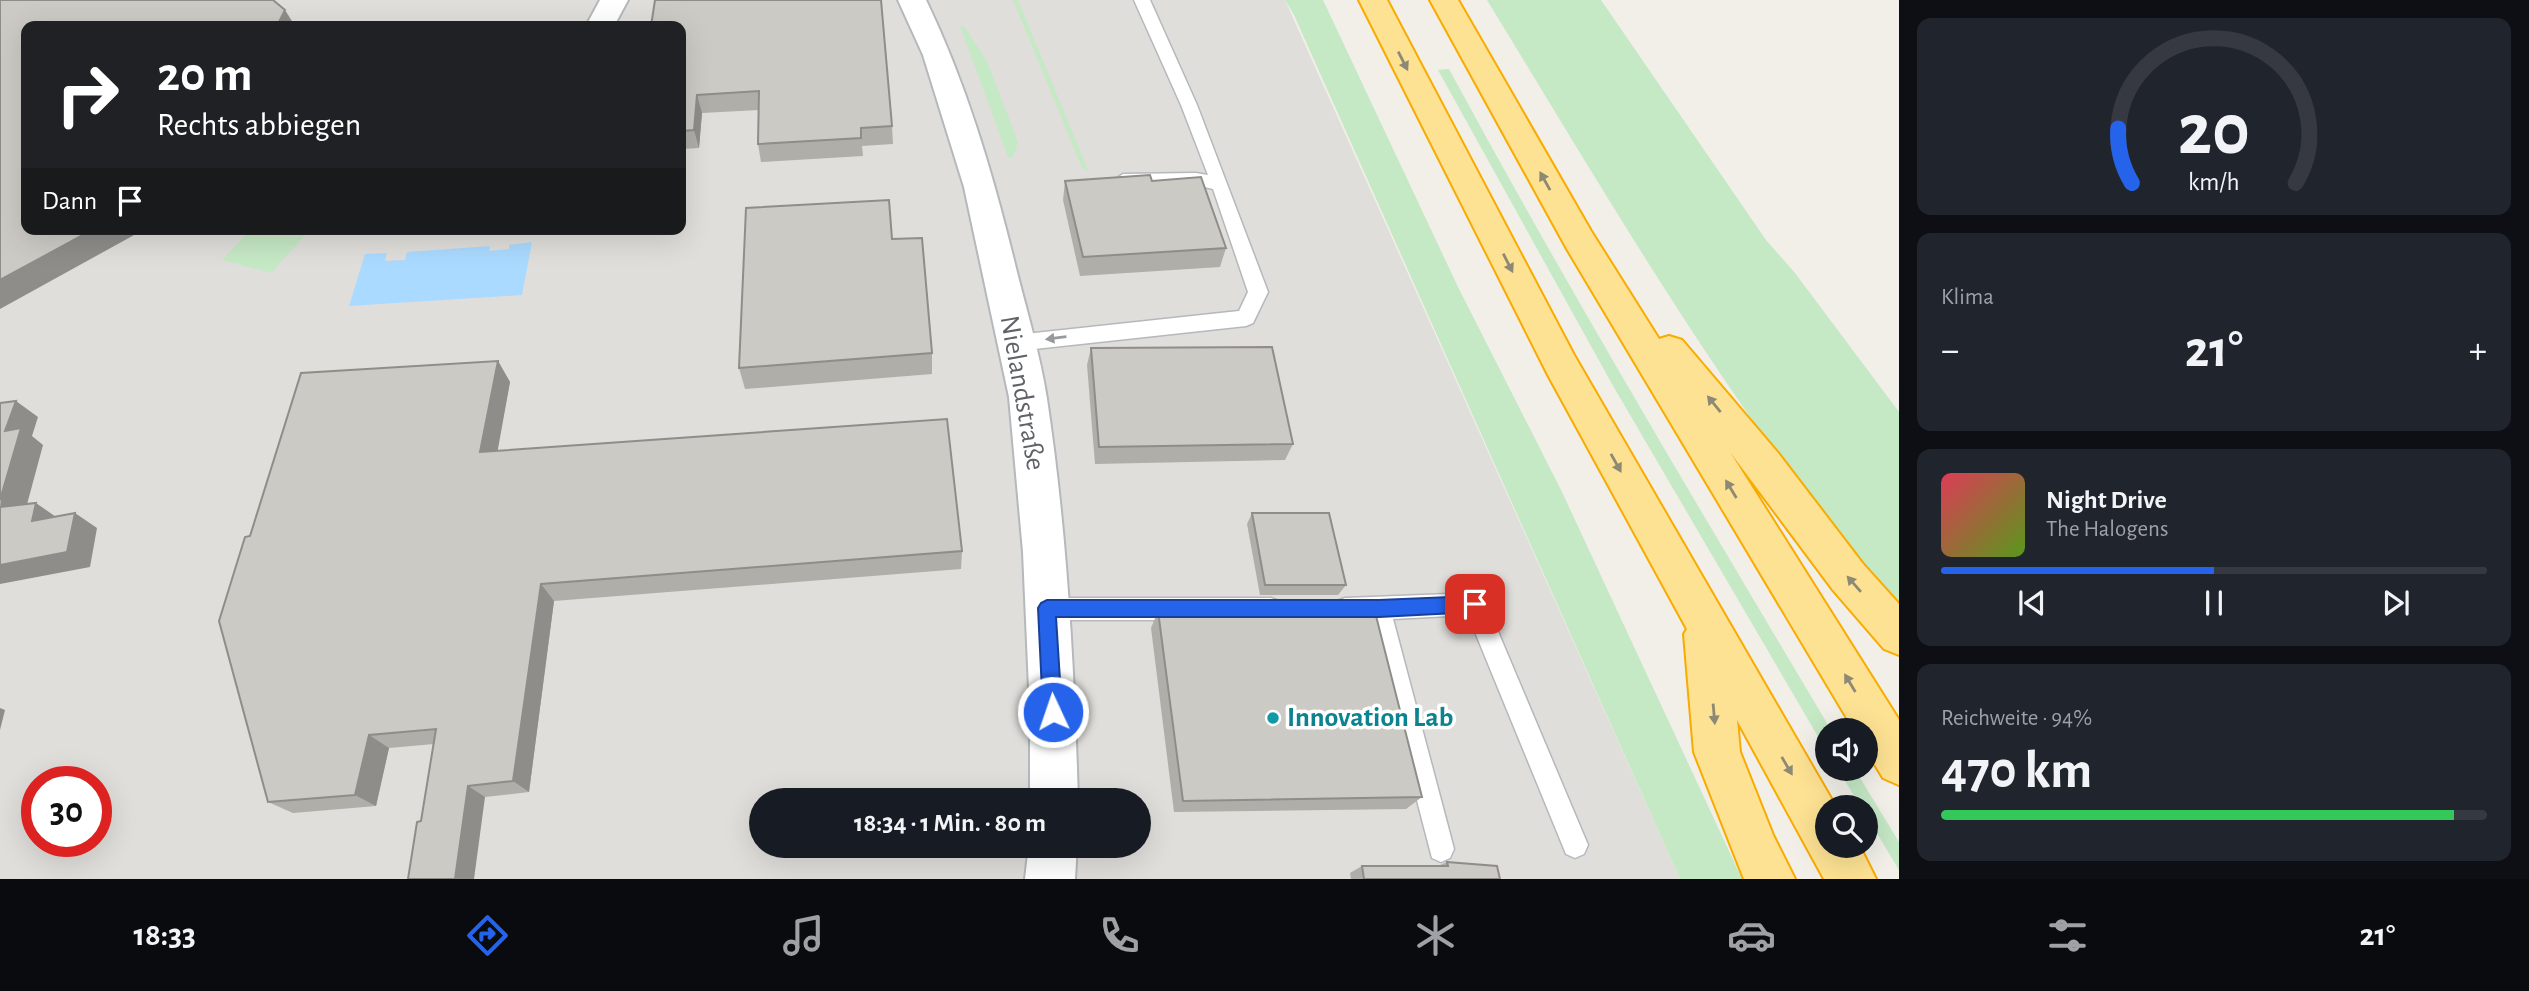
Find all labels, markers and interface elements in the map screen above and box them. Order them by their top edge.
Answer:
icon: right [42,49,133,140]
text: 20 m [157,51,253,100]
one-way arrow [1398,51,1409,71]
text: 20 [2178,95,2250,168]
text: Rechts abbiegen [157,109,361,141]
text: km/h [2188,169,2240,194]
one-way arrow [1539,171,1551,190]
icon: arrive [111,182,149,220]
text: Dann [42,188,97,214]
one-way arrow [1502,253,1514,273]
text: Klima [1941,286,1994,309]
street label: Nielandstraße [995,313,1049,473]
text: 21° [2185,324,2243,376]
one-way arrow [1045,332,1067,343]
text: − [1941,332,1959,370]
text: + [2469,332,2487,370]
one-way arrow [1707,396,1722,413]
one-way arrow [1610,454,1622,473]
one-way arrow [1725,479,1738,498]
text: Night Drive [2046,487,2167,513]
text: The Halogens [2046,518,2168,541]
pin [1445,574,1505,634]
one-way arrow [1846,575,1862,593]
icon: previous [2013,584,2051,622]
icon: pause [2195,584,2233,622]
icon: next [2377,584,2415,622]
icon: arrive [1456,585,1494,623]
one-way arrow [1844,673,1856,692]
position arrow [1016,675,1090,749]
one-way arrow [1708,703,1719,725]
place label: Innovation Lab [1287,704,1453,732]
text: Reichweite · 94% [1941,707,2092,730]
marker: Innovation Lab [1265,710,1281,726]
map controls [1815,718,1878,858]
button: sound [1815,718,1878,781]
text: 470 km [1941,745,2092,797]
one-way arrow [1781,756,1793,776]
speed limit sign: 30 [21,766,112,857]
button: search [1815,795,1878,858]
text: 18:34 · 1 Min. · 80 m [854,810,1046,836]
icon: directions [463,911,512,960]
icon: music [779,911,828,960]
icon: phone [1095,911,1144,960]
icon: climate [1411,911,1460,960]
icon: car [1727,911,1776,960]
icon: filters [2043,911,2092,960]
text: 18:33 [134,919,196,951]
text: 21° [2359,919,2395,951]

